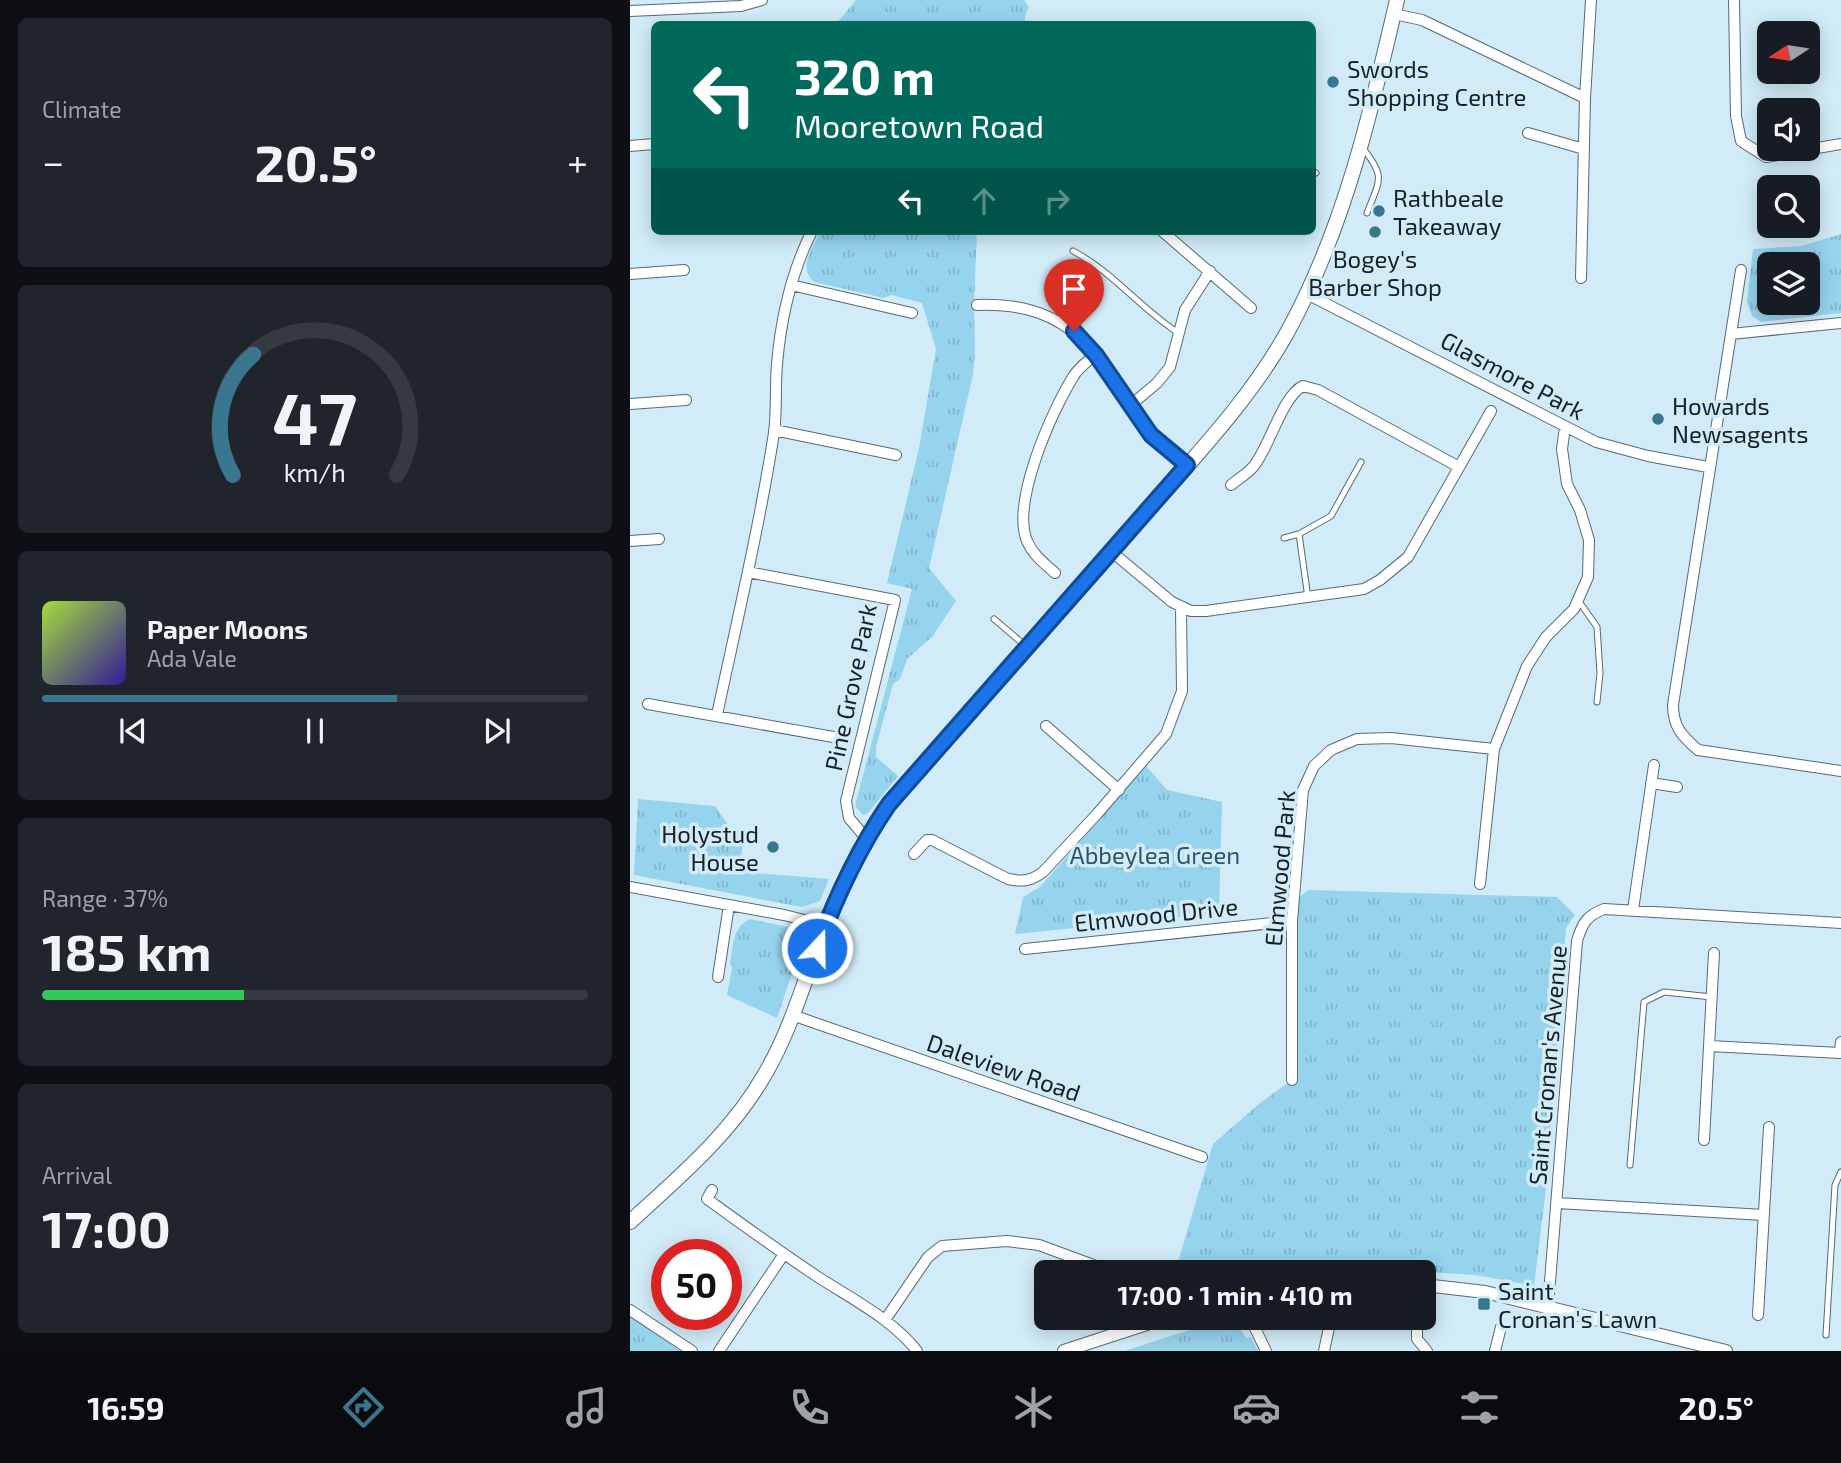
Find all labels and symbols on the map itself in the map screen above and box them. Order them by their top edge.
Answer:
north arrow [1757,21,1820,84]
place label: Swords Shopping Centre [1347,54,1526,111]
marker: Swords Shopping Centre [1325,74,1341,90]
place label: Rathbeale Takeaway [1393,183,1504,240]
marker: Rathbeale Takeaway [1371,203,1387,219]
marker: Bogey's Barber Shop [1367,224,1383,240]
place label: Bogey's Barber Shop [1308,244,1442,301]
pin [1044,259,1104,331]
street label: Glasmore Park [1436,325,1590,425]
place label: Howards Newsagents [1672,391,1808,448]
marker: Howards Newsagents [1650,411,1666,427]
street label: Pine Grove Park [818,601,882,773]
street label: Elmwood Park [1258,789,1300,947]
place label: Holystud House [661,819,759,876]
marker: Holystud House [765,839,781,855]
park label: Abbeylea Green [1070,840,1240,869]
street label: Elmwood Drive [1073,891,1239,937]
position arrow [780,911,854,985]
street label: Saint Cronan's Avenue [1522,944,1572,1186]
street label: Daleview Road [923,1027,1085,1107]
speed limit sign: 50 [651,1239,742,1330]
place label: Saint Cronan's Lawn [1498,1276,1657,1333]
marker: Saint Cronan's Lawn [1476,1296,1492,1312]

